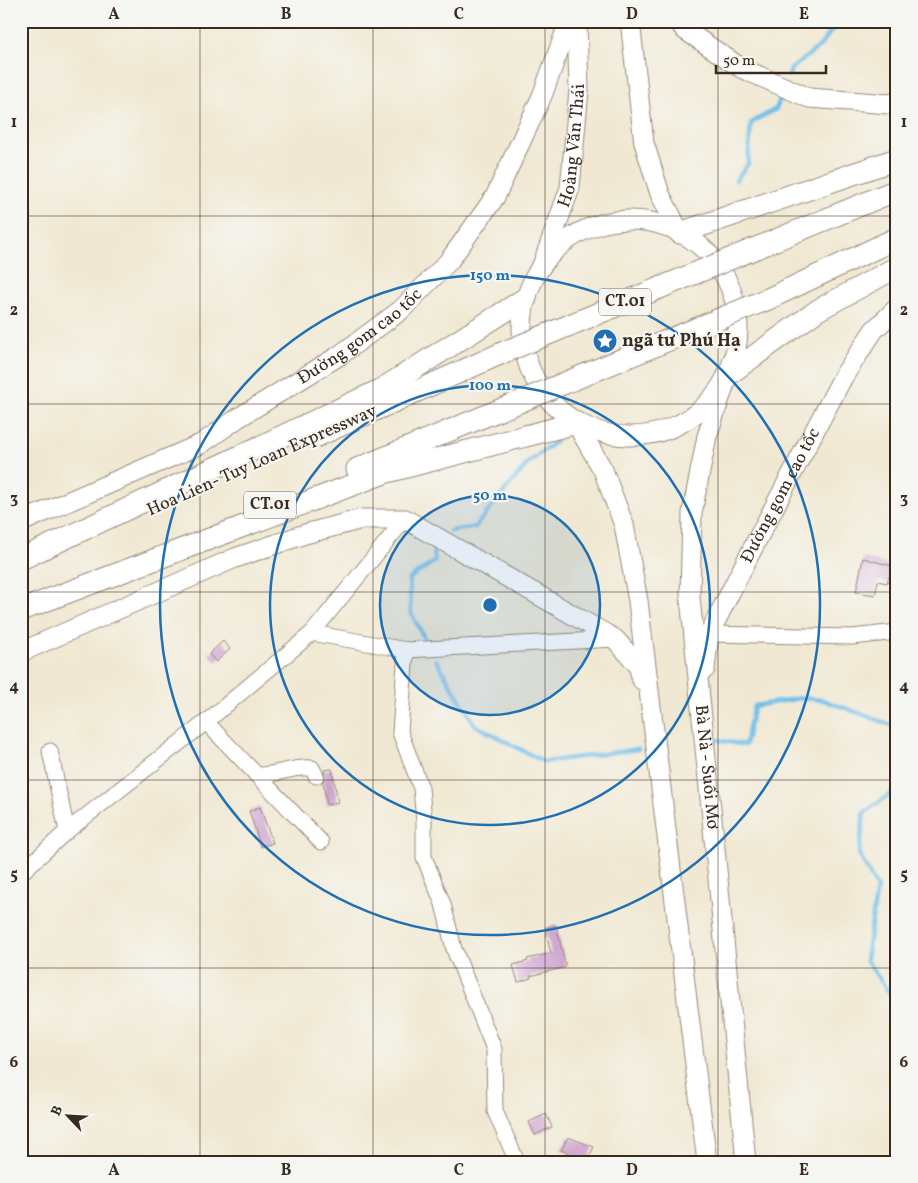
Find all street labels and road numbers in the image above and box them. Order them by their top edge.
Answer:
street label: Hoàng Văn Thái [551,83,592,211]
street label: Đường gom cao tốc [293,283,428,391]
road number: CT.01 [599,288,651,316]
street label: Hoa Lien- Tuy Loan Expressway [143,399,381,523]
street label: Đường gom cao tốc [735,424,826,568]
road number: CT.01 [244,492,296,518]
street label: Bà Nà - Suối Mơ [688,704,725,831]

